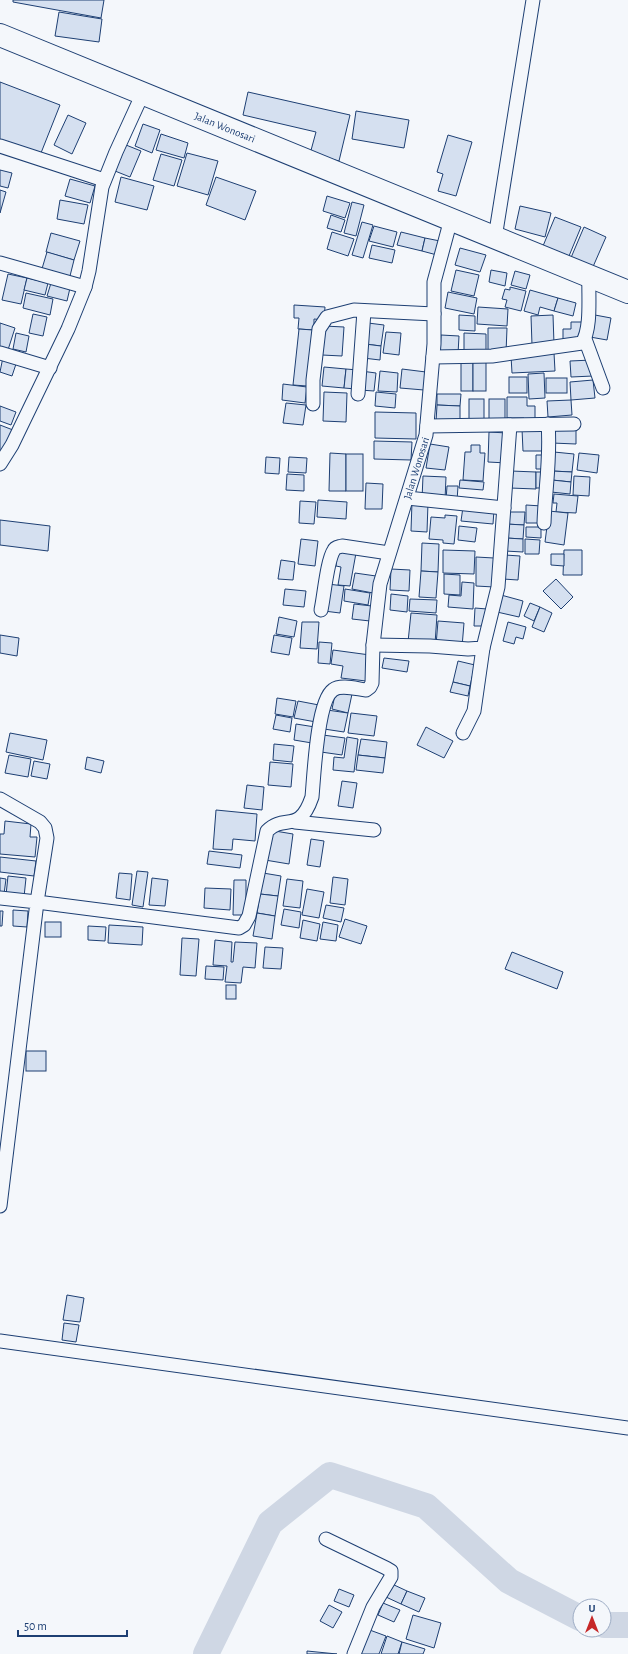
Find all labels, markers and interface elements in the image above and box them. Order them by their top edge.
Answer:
street label: Jalan Wonosari [193,110,257,145]
street label: Jalan Wonosari [402,436,431,501]
north arrow [572,1598,612,1638]
text: U [588,1603,596,1614]
scale bar [18,1612,127,1638]
text: 50 m [24,1620,47,1632]

